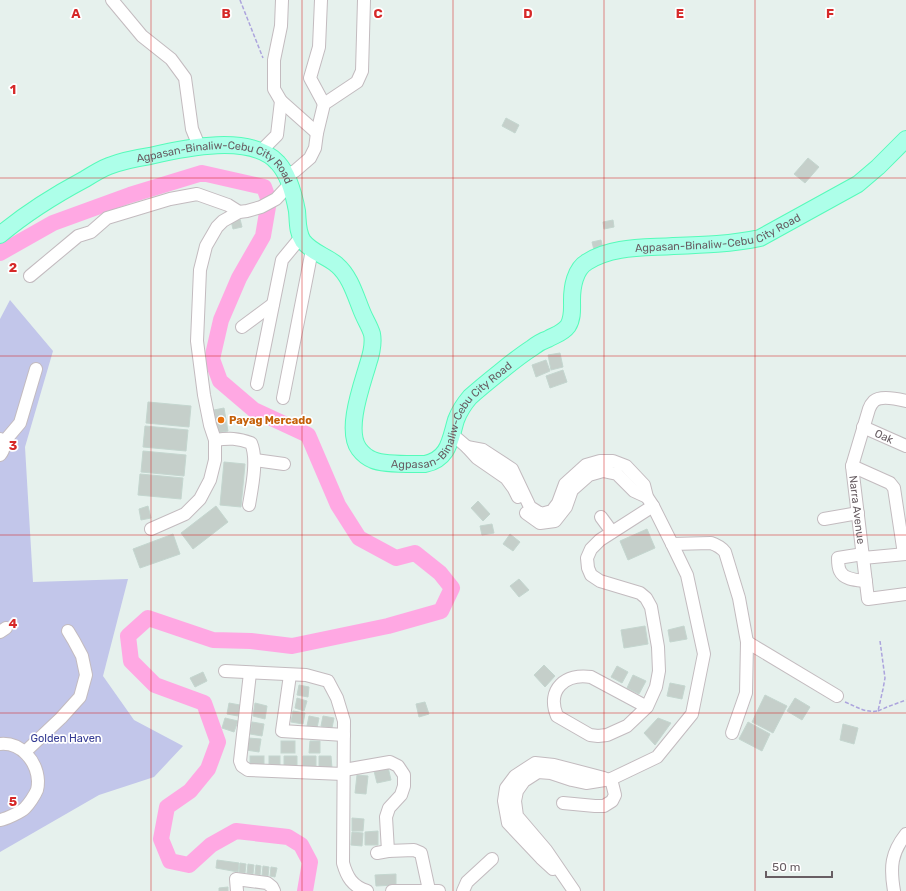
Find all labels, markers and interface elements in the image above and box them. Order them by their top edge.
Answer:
text: A [71,6,81,21]
text: B [221,6,231,21]
text: C [373,6,383,21]
text: D [523,6,533,21]
text: E [676,6,684,21]
text: F [826,6,834,21]
text: 1 [10,82,16,97]
street label: Agpasan-Binaliw-Cebu City Road [135,139,296,185]
street label: Agpasan-Binaliw-Cebu City Road [635,211,803,255]
text: 2 [9,260,17,275]
street label: Agpasan-Binaliw-Cebu City Road [390,359,514,471]
place label: Payag Mercado [229,414,312,427]
marker: Payag Mercado [216,415,226,425]
street label: Oak [873,426,896,446]
text: 3 [9,438,18,453]
street label: Narra Avenue [847,475,868,545]
text: 4 [9,616,18,631]
park label: Golden Haven [30,732,102,745]
text: 5 [9,794,17,809]
scale bar [766,853,832,879]
text: 50 m [772,860,800,874]

